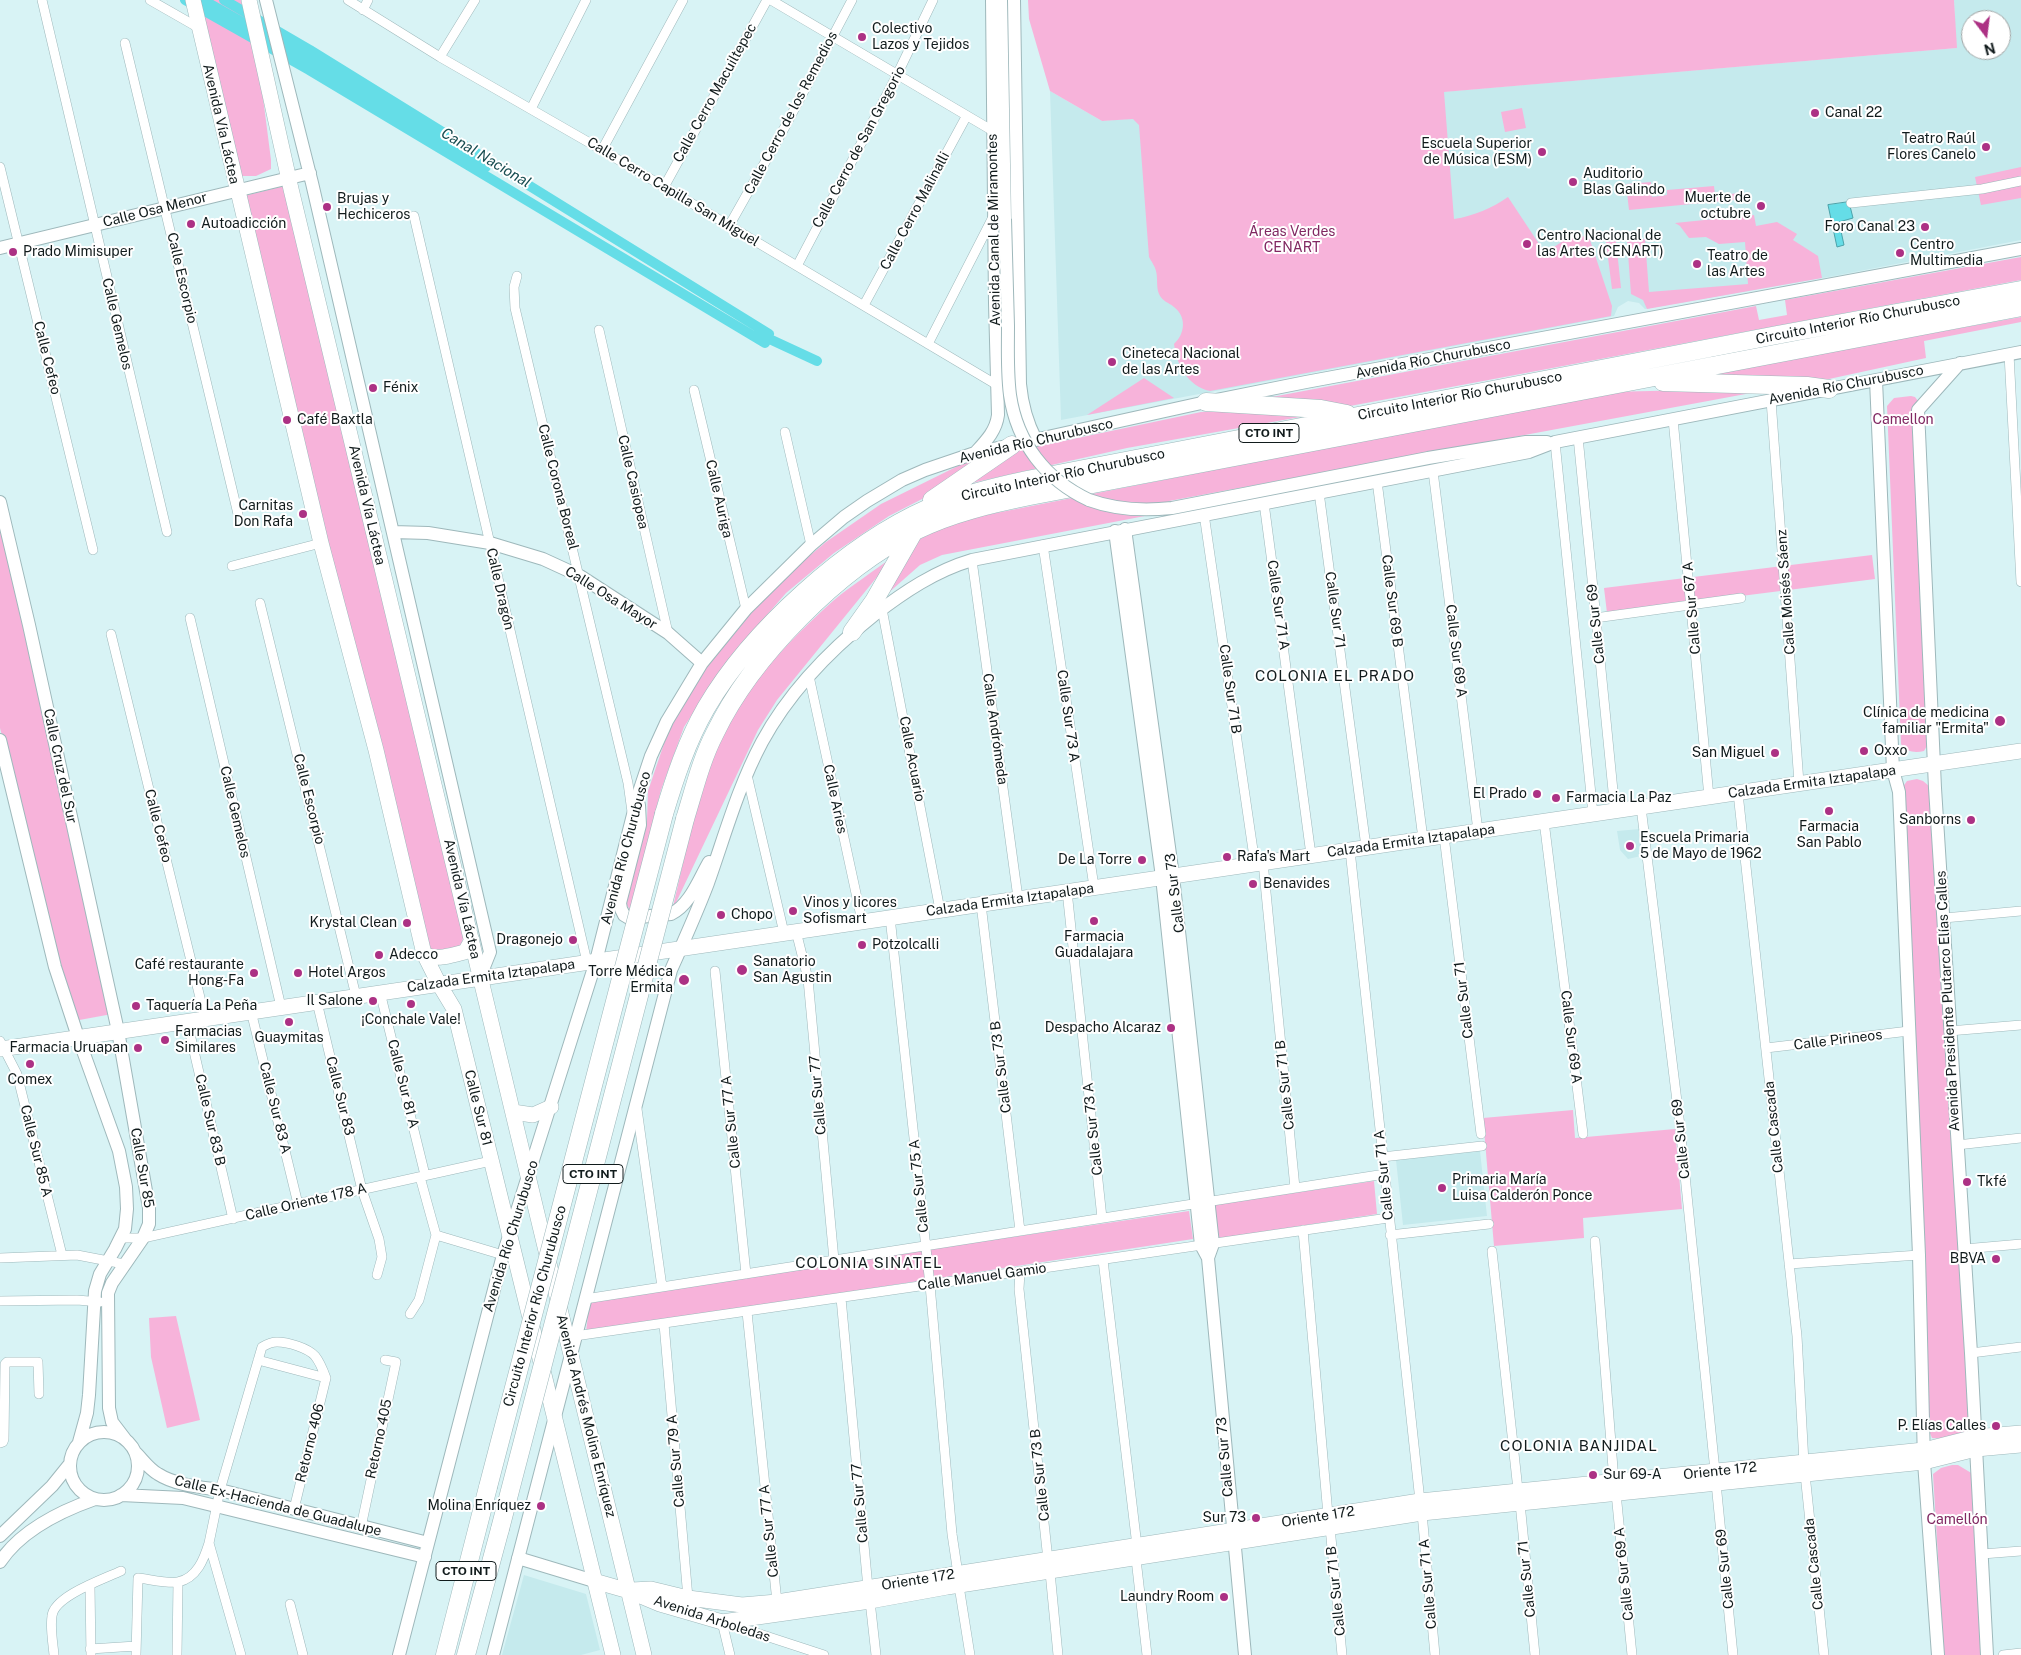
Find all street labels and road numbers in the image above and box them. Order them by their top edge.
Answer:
street label: Calle Cerro Macuiltepec [670,21,760,165]
street label: Calle Cerro de los Remedios [741,29,841,197]
street label: Avenida Vía Láctea [199,62,243,186]
street label: Calle Cerro de San Gregorio [809,63,909,231]
street label: Calle Cerro Capilla San Miguel [584,134,762,250]
street label: Avenida Canal de Miramontes [984,134,1004,326]
street label: Calle Cerro Malinalli [877,149,953,273]
street label: Calle Osa Menor [101,189,209,231]
street label: Calle Escorpio [163,231,201,325]
street label: Calle Gemelos [98,277,136,371]
street label: Circuito Interior Río Churubusco [1754,292,1962,348]
street label: Calle Cefeo [30,320,64,396]
street label: Avenida Río Churubusco [1354,336,1512,382]
street label: Avenida Río Churubusco [1767,362,1925,408]
street label: Circuito Interior Río Churubusco [1356,368,1564,424]
street label: Avenida Río Churubusco [957,415,1115,467]
street label: Calle Corona Boreal [534,422,582,552]
road number: CTO INT [1239,423,1299,442]
street label: Calle Casiopea [614,433,652,531]
street label: Avenida Vía Láctea [345,443,389,567]
street label: Circuito Interior Río Churubusco [960,445,1166,505]
street label: Calle Auriga [702,458,736,540]
street label: Calle Moisés Sáenz [1773,529,1799,655]
street label: Calle Dragón [482,546,518,632]
street label: Calle Sur 69 B [1378,554,1406,648]
street label: Calle Sur 71 A [1263,559,1293,651]
street label: Calle Sur 67 A [1680,561,1704,655]
street label: Calle Osa Mayor [562,563,660,633]
street label: Calle Sur 71 [1321,571,1349,649]
street label: Calle Sur 69 [1583,583,1609,665]
street label: Calle Sur 69 A [1442,603,1470,699]
street label: Calle Sur 71 B [1215,643,1245,735]
street label: Calle Sur 73 A [1053,669,1083,763]
street label: Calle Andrómeda [979,672,1011,786]
street label: Calle Cruz del Sur [40,707,80,825]
street label: Calle Acuario [895,715,929,803]
street label: Calle Escorpio [290,752,328,846]
street label: Calzada Ermita Iztapalapa [1727,762,1897,802]
street label: Calle Aries [819,763,851,835]
street label: Calle Gemelos [216,765,254,859]
street label: Avenida Río Churubusco [597,770,655,926]
street label: Calle Cefeo [141,788,175,864]
street label: Calzada Ermita Iztapalapa [1326,821,1496,861]
street label: Avenida Vía Láctea [440,837,484,961]
street label: Calle Sur 73 [1162,852,1188,934]
street label: Avenida Presidente Plutarco Elías Calles [1933,870,1963,1132]
street label: Calzada Ermita Iztapalapa [925,880,1095,920]
street label: Calzada Ermita Iztapalapa [406,956,576,996]
street label: Calle Sur 71 [1451,961,1477,1039]
street label: Calle Sur 69 A [1557,989,1585,1085]
street label: Calle Sur 73 B [987,1020,1015,1114]
street label: Calle Pirineos [1793,1026,1883,1054]
street label: Calle Sur 81 A [384,1038,422,1130]
street label: Calle Sur 71 B [1272,1039,1298,1131]
street label: Calle Sur 77 [806,1054,830,1136]
street label: Calle Sur 83 [322,1055,358,1137]
street label: Calle Sur 83 A [255,1060,295,1156]
street label: Calle Sur 81 [460,1068,496,1148]
street label: Calle Sur 83 B [191,1073,229,1167]
street label: Calle Sur 77 A [718,1075,744,1169]
street label: Calle Cascada [1761,1080,1787,1174]
street label: Calle Sur 73 A [1080,1082,1106,1176]
street label: Calle Sur 69 [1668,1098,1694,1180]
street label: Calle Sur 85 A [16,1103,56,1199]
street label: Calle Sur 85 [127,1127,157,1209]
street label: Calle Sur 71 A [1371,1129,1397,1221]
street label: Calle Sur 75 A [906,1139,932,1233]
street label: Avenida Río Churubusco [480,1158,542,1314]
road number: CTO INT [563,1164,623,1184]
street label: Calle Oriente 178 A [244,1180,368,1224]
street label: Circuito Interior Río Churubusco [500,1203,570,1409]
street label: Calle Manuel Gamio [917,1260,1047,1294]
street label: Avenida Andrés Molina Enríquez [553,1313,619,1519]
street label: Retorno 405 [362,1398,396,1480]
street label: Retorno 406 [292,1402,328,1484]
street label: Calle Sur 79 A [664,1414,688,1508]
street label: Calle Sur 73 [1213,1416,1237,1498]
street label: Calle Sur 73 B [1027,1428,1053,1522]
street label: Oriente 172 [1682,1459,1758,1483]
street label: Calle Sur 77 [848,1462,872,1544]
street label: Calle Ex-Hacienda de Guadalupe [173,1472,383,1540]
street label: Calle Sur 77 A [756,1484,782,1578]
street label: Oriente 172 [1280,1503,1356,1531]
street label: Calle Cascada [1801,1517,1827,1611]
street label: Calle Sur 69 A [1611,1527,1637,1621]
street label: Calle Sur 69 [1712,1528,1738,1610]
street label: Calle Sur 71 A [1416,1538,1440,1630]
street label: Calle Sur 71 [1515,1540,1539,1618]
street label: Calle Sur 71 B [1323,1545,1349,1637]
road number: CTO INT [436,1562,496,1580]
street label: Oriente 172 [880,1566,956,1594]
street label: Avenida Arboledas [652,1592,772,1646]

